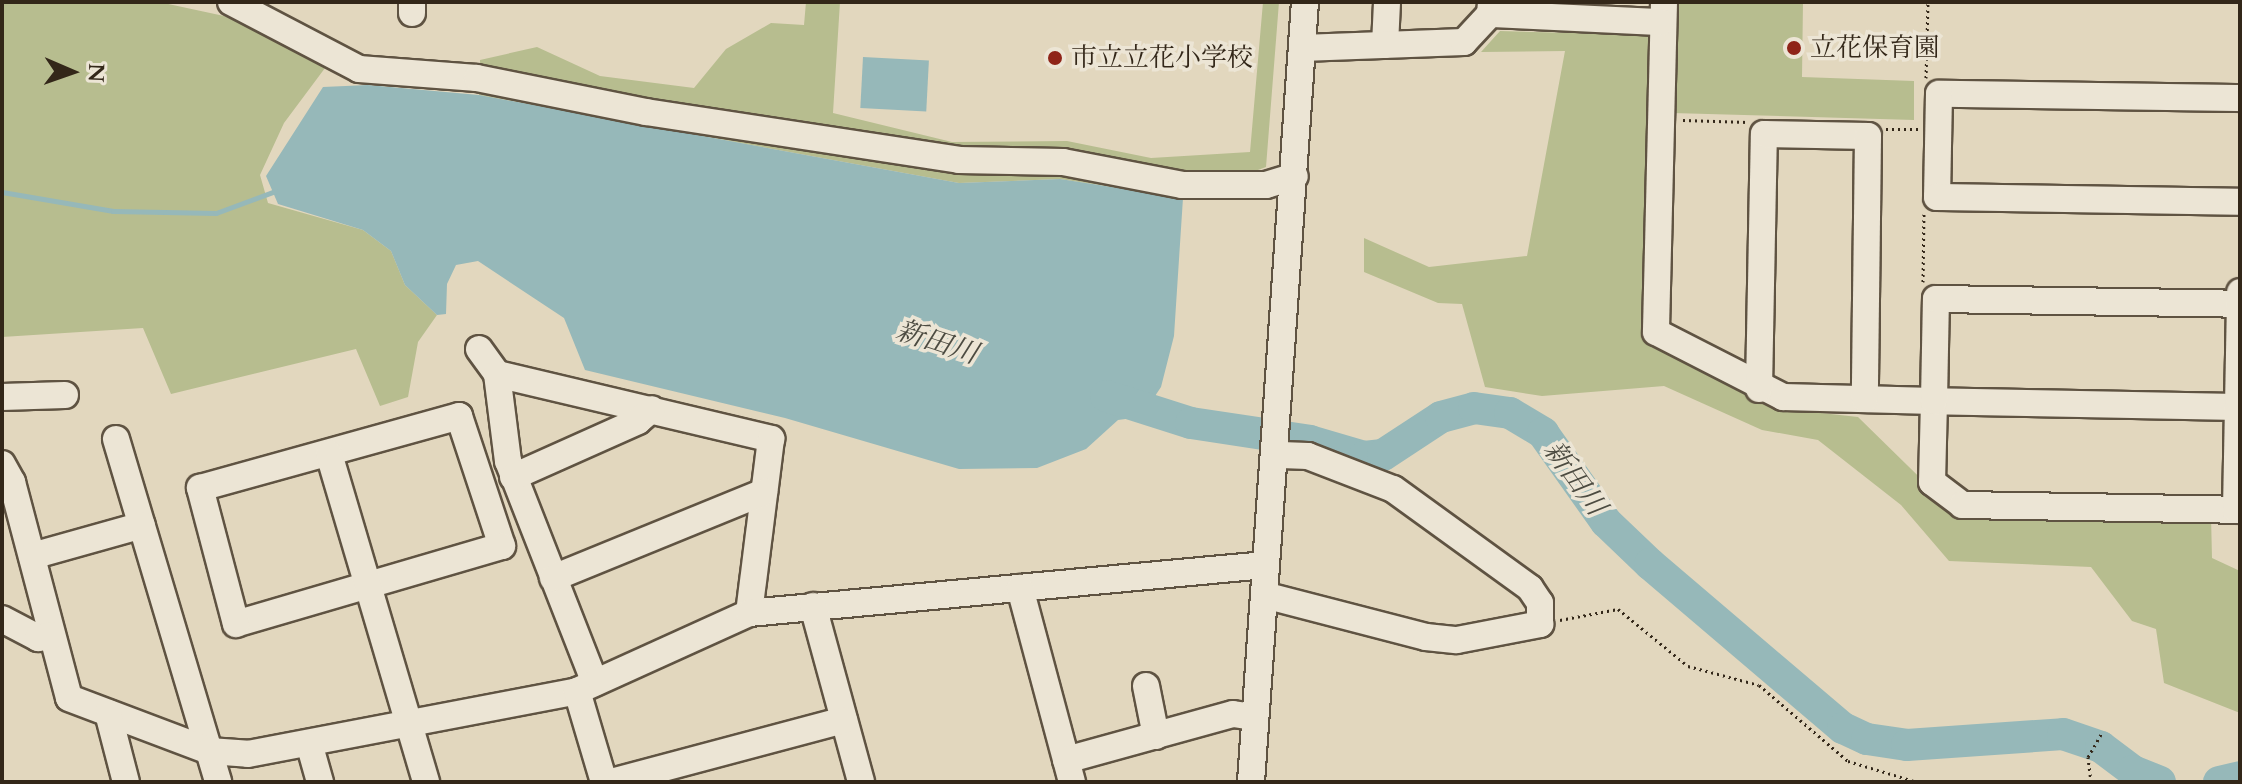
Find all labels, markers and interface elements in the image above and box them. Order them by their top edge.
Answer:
north arrow [32,32,112,112]
place label: 立花保育園 [1810,32,1940,64]
marker: 立花保育園 [1785,39,1803,57]
place label: 市立立花小学校 [1071,42,1253,74]
marker: 市立立花小学校 [1046,49,1064,67]
text: N [81,63,111,83]
water label: 新田川 [892,313,982,371]
water label: 新田川 [1537,434,1613,522]

